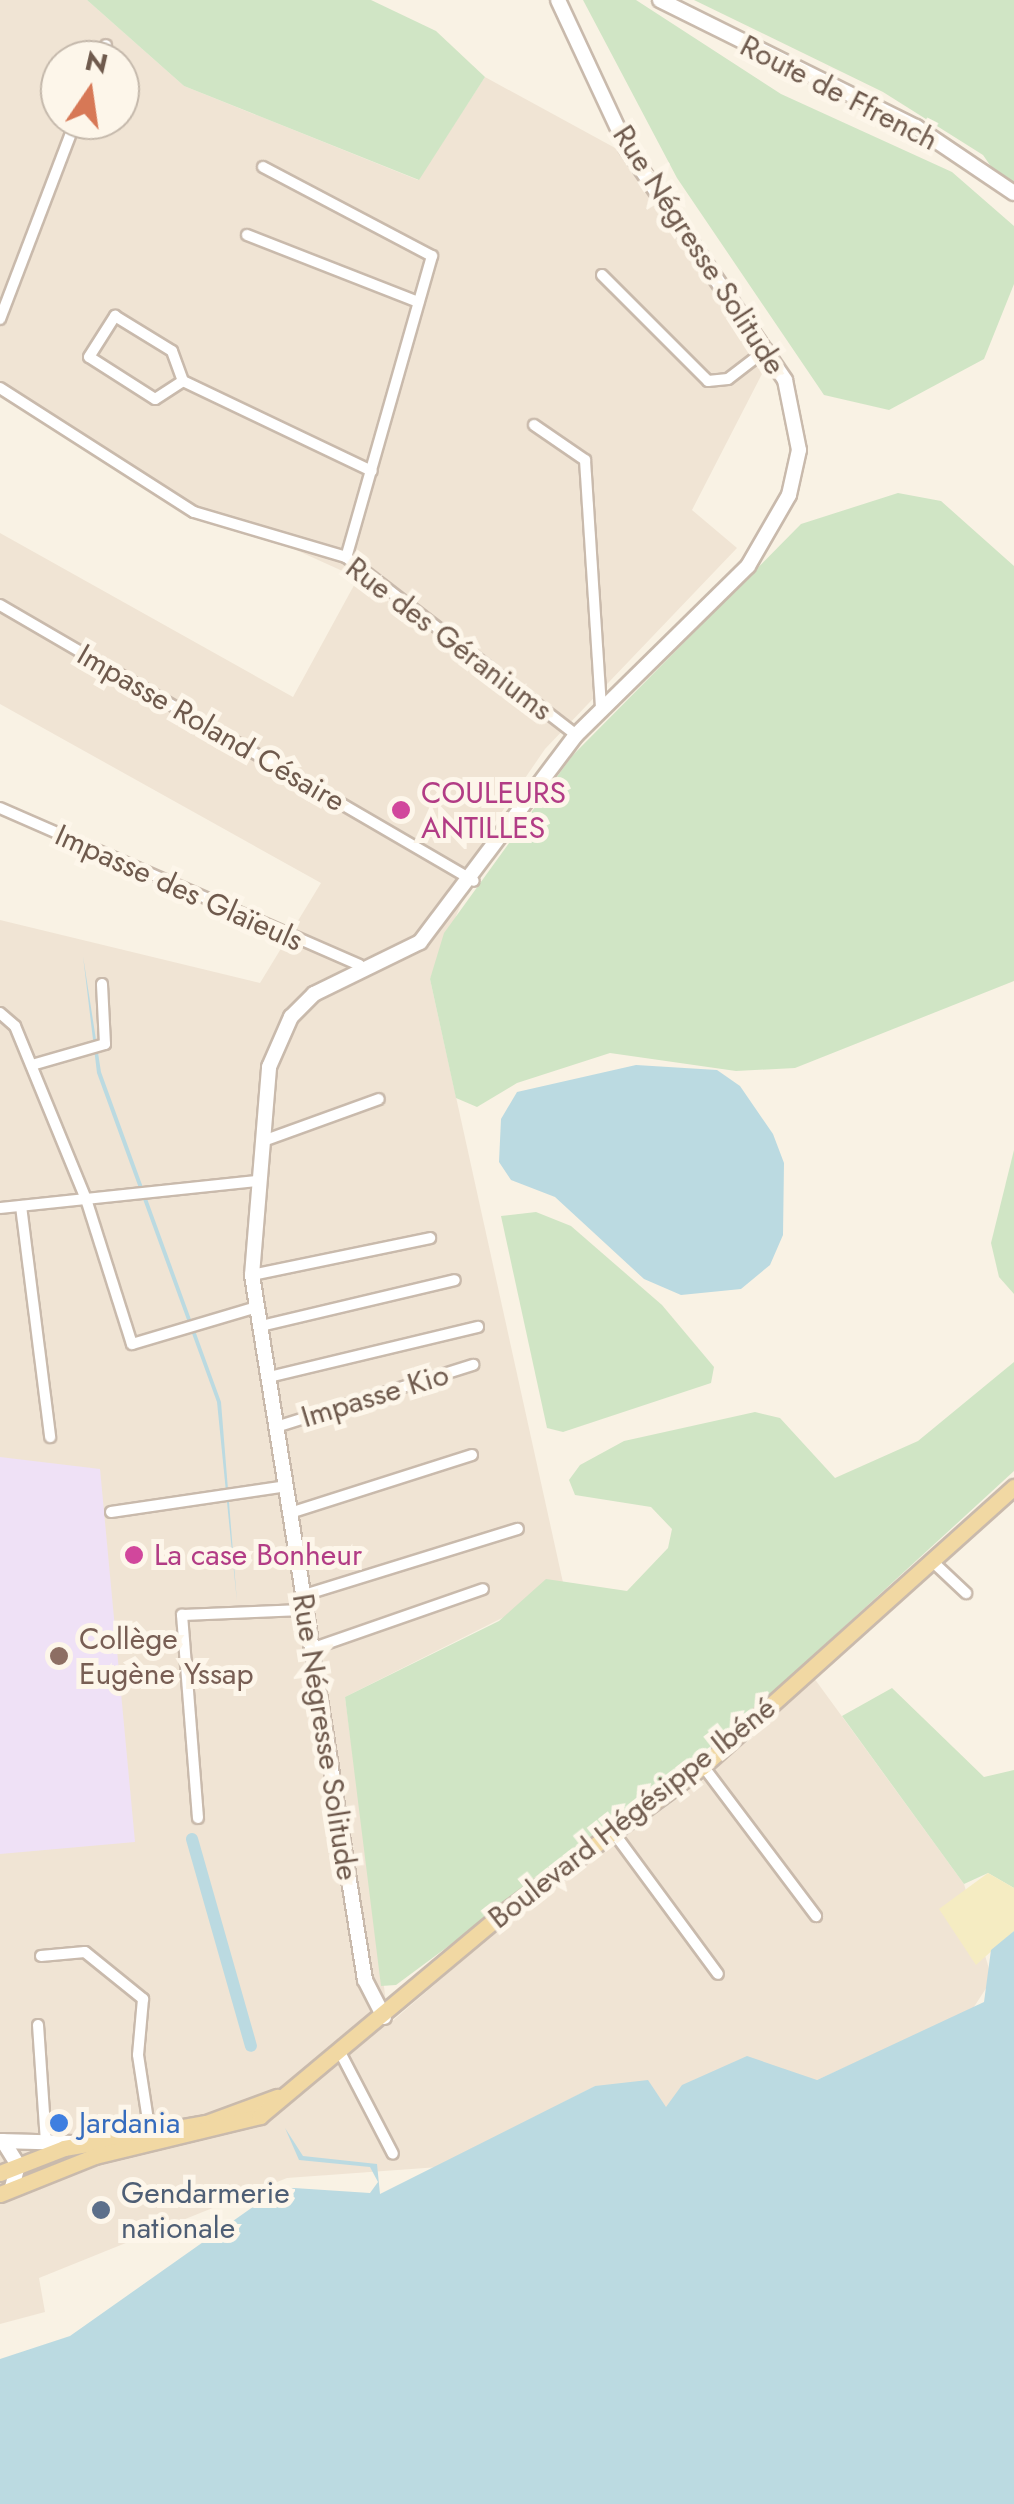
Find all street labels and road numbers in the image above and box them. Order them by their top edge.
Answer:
street label: Route de Ffrench [734,28,944,158]
street label: Rue Négresse Solitude [605,119,793,381]
street label: Rue des Géraniums [339,550,559,728]
street label: Impasse Roland Césaire [71,637,351,819]
street label: Impasse des Glaïeuls [50,817,308,959]
street label: Impasse Kio [297,1357,453,1435]
street label: Rue Négresse Solitude [285,1591,365,1883]
street label: Boulevard Hégésippe Ibéné [481,1690,783,1936]

